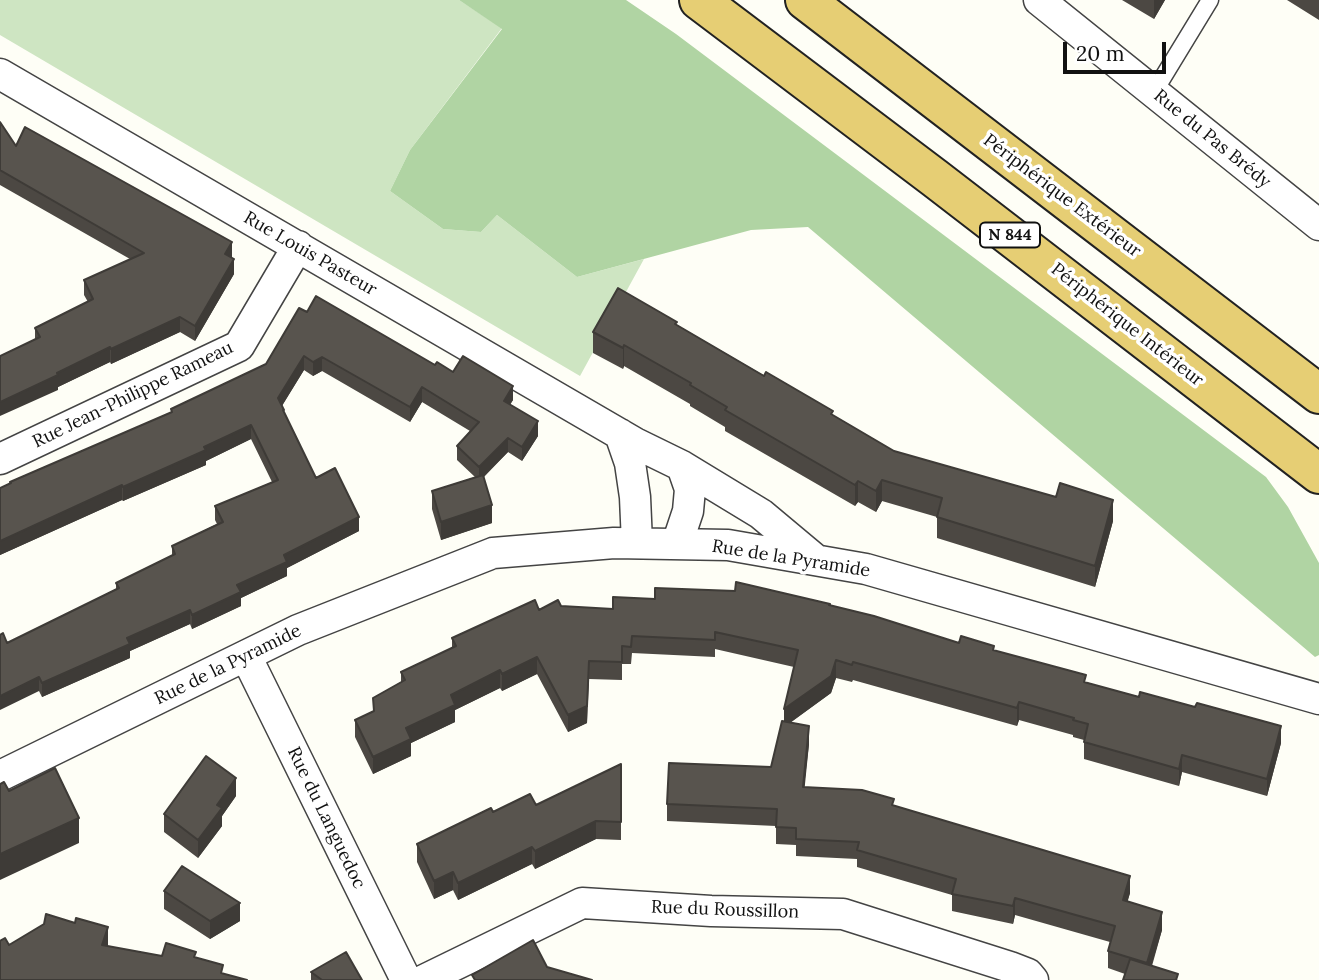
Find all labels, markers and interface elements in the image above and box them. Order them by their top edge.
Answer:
scale bar [1067,28,1170,72]
text: 20 m [1076,40,1125,67]
street label: Rue du Pas Brédy [1149,85,1275,193]
street label: Périphérique Extérieur [979,130,1145,262]
street label: Rue Louis Pasteur [240,207,380,301]
road number: N 844 [980,222,1040,247]
street label: Périphérique Intérieur [1046,259,1208,391]
street label: Rue Jean-Philippe Rameau [29,337,237,453]
street label: Rue de la Pyramide [710,536,872,582]
street label: Rue de la Pyramide [151,620,305,710]
street label: Rue du Languedoc [282,744,370,892]
street label: Rue du Roussillon [651,897,799,923]

